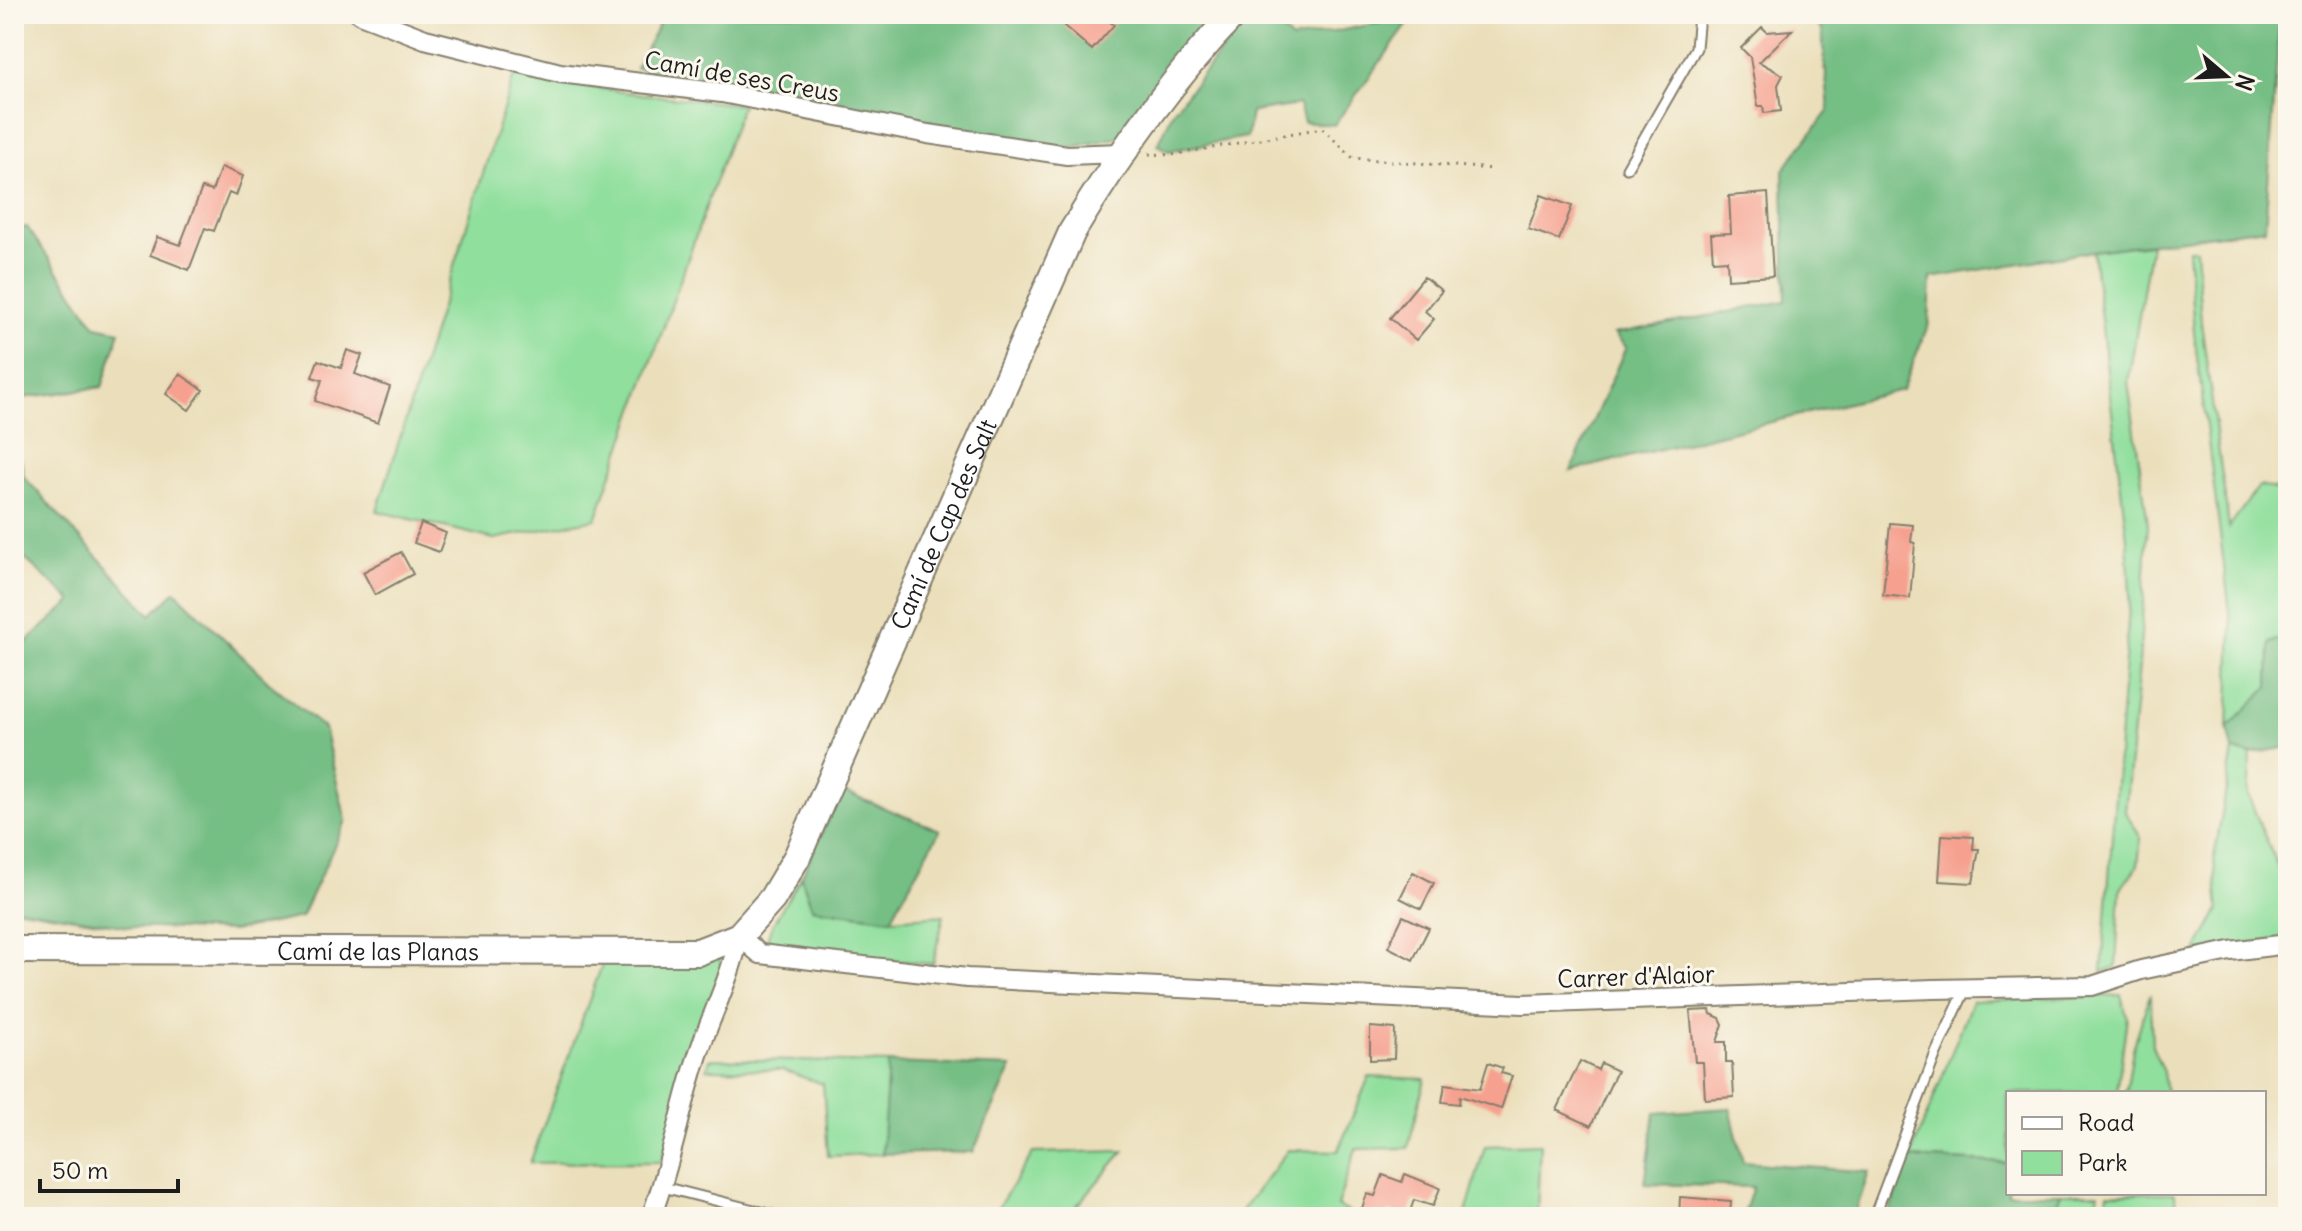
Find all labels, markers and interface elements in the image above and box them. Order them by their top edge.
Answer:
north arrow [2186,36,2266,116]
street label: Camí de ses Creus [642,44,842,108]
text: N [2229,71,2261,94]
street label: Camí de Cap des Salt [884,414,1003,634]
street label: Camí de las Planas [277,936,479,966]
street label: Carrer d'Alaior [1557,958,1715,994]
legend [2006,1091,2266,1195]
text: Road [2078,1107,2134,1137]
scale bar [40,1143,178,1193]
text: Park [2078,1147,2128,1177]
text: 50 m [52,1155,108,1185]

